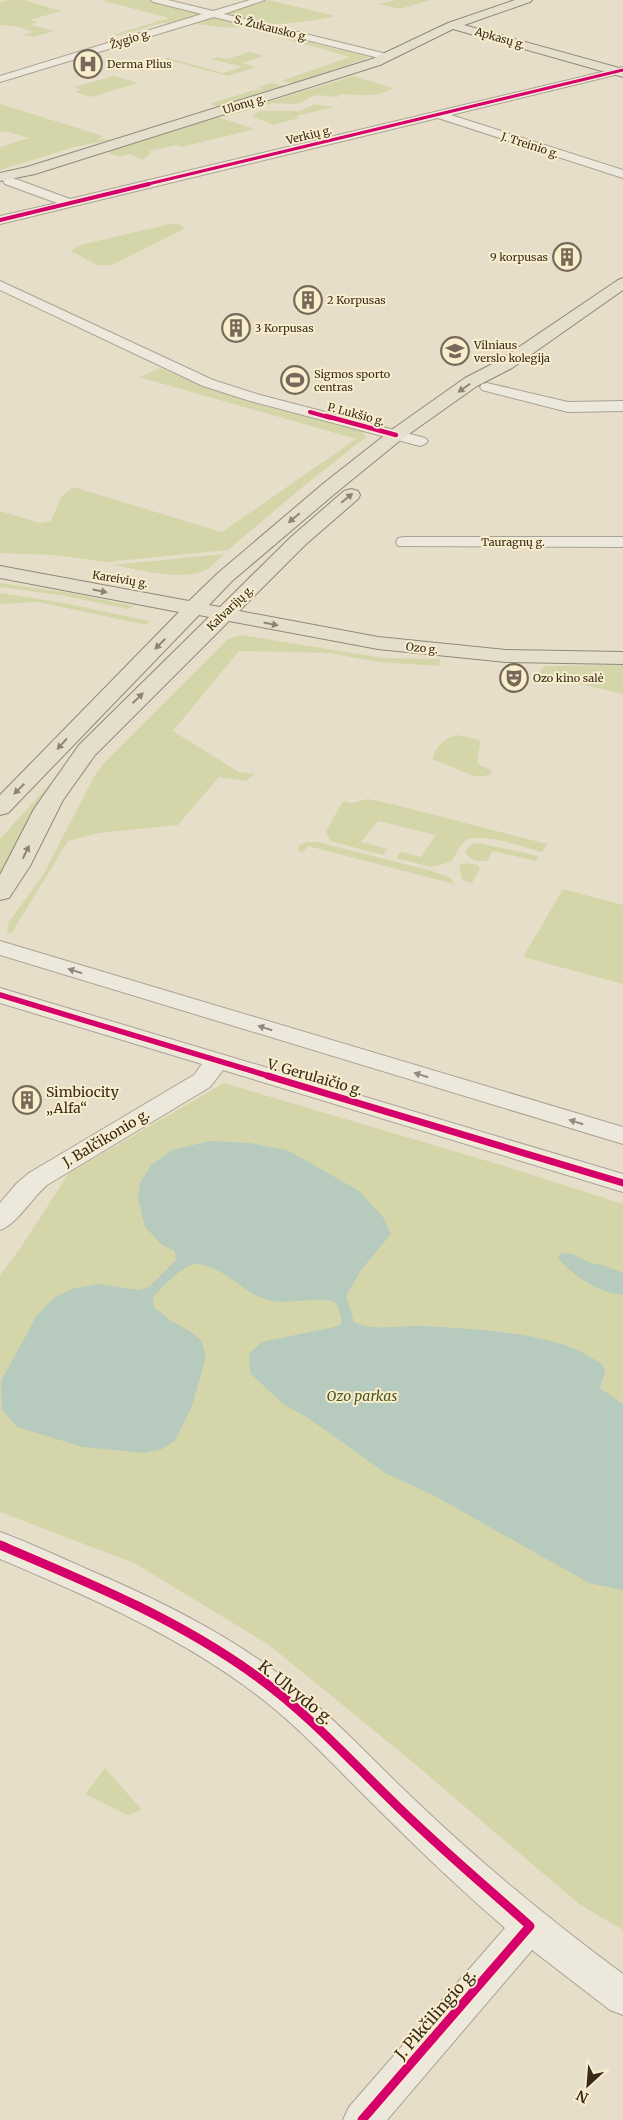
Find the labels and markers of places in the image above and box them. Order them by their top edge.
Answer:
hospital icon: Derma Plius [73,49,103,79]
place label: Derma Plius [107,57,172,71]
building icon: 9 korpusas [552,242,582,272]
place label: 9 korpusas [490,250,548,264]
building icon: 2 Korpusas [293,285,323,315]
place label: 2 Korpusas [327,293,386,307]
building icon: 3 Korpusas [221,313,251,343]
place label: 3 Korpusas [255,321,314,335]
school or university icon: Vilniaus verslo kolegija [440,336,470,366]
place label: Vilniaus verslo kolegija [473,338,550,365]
sports icon: Sigmos sporto centras [280,365,310,395]
place label: Sigmos sporto centras [314,367,391,394]
theatre icon: Ozo kino salė [499,663,529,693]
place label: Ozo kino salė [533,671,604,685]
place label: Simbiocity „Alfa“ [46,1083,120,1117]
building icon: Simbiocity „Alfa“ [12,1085,42,1115]

